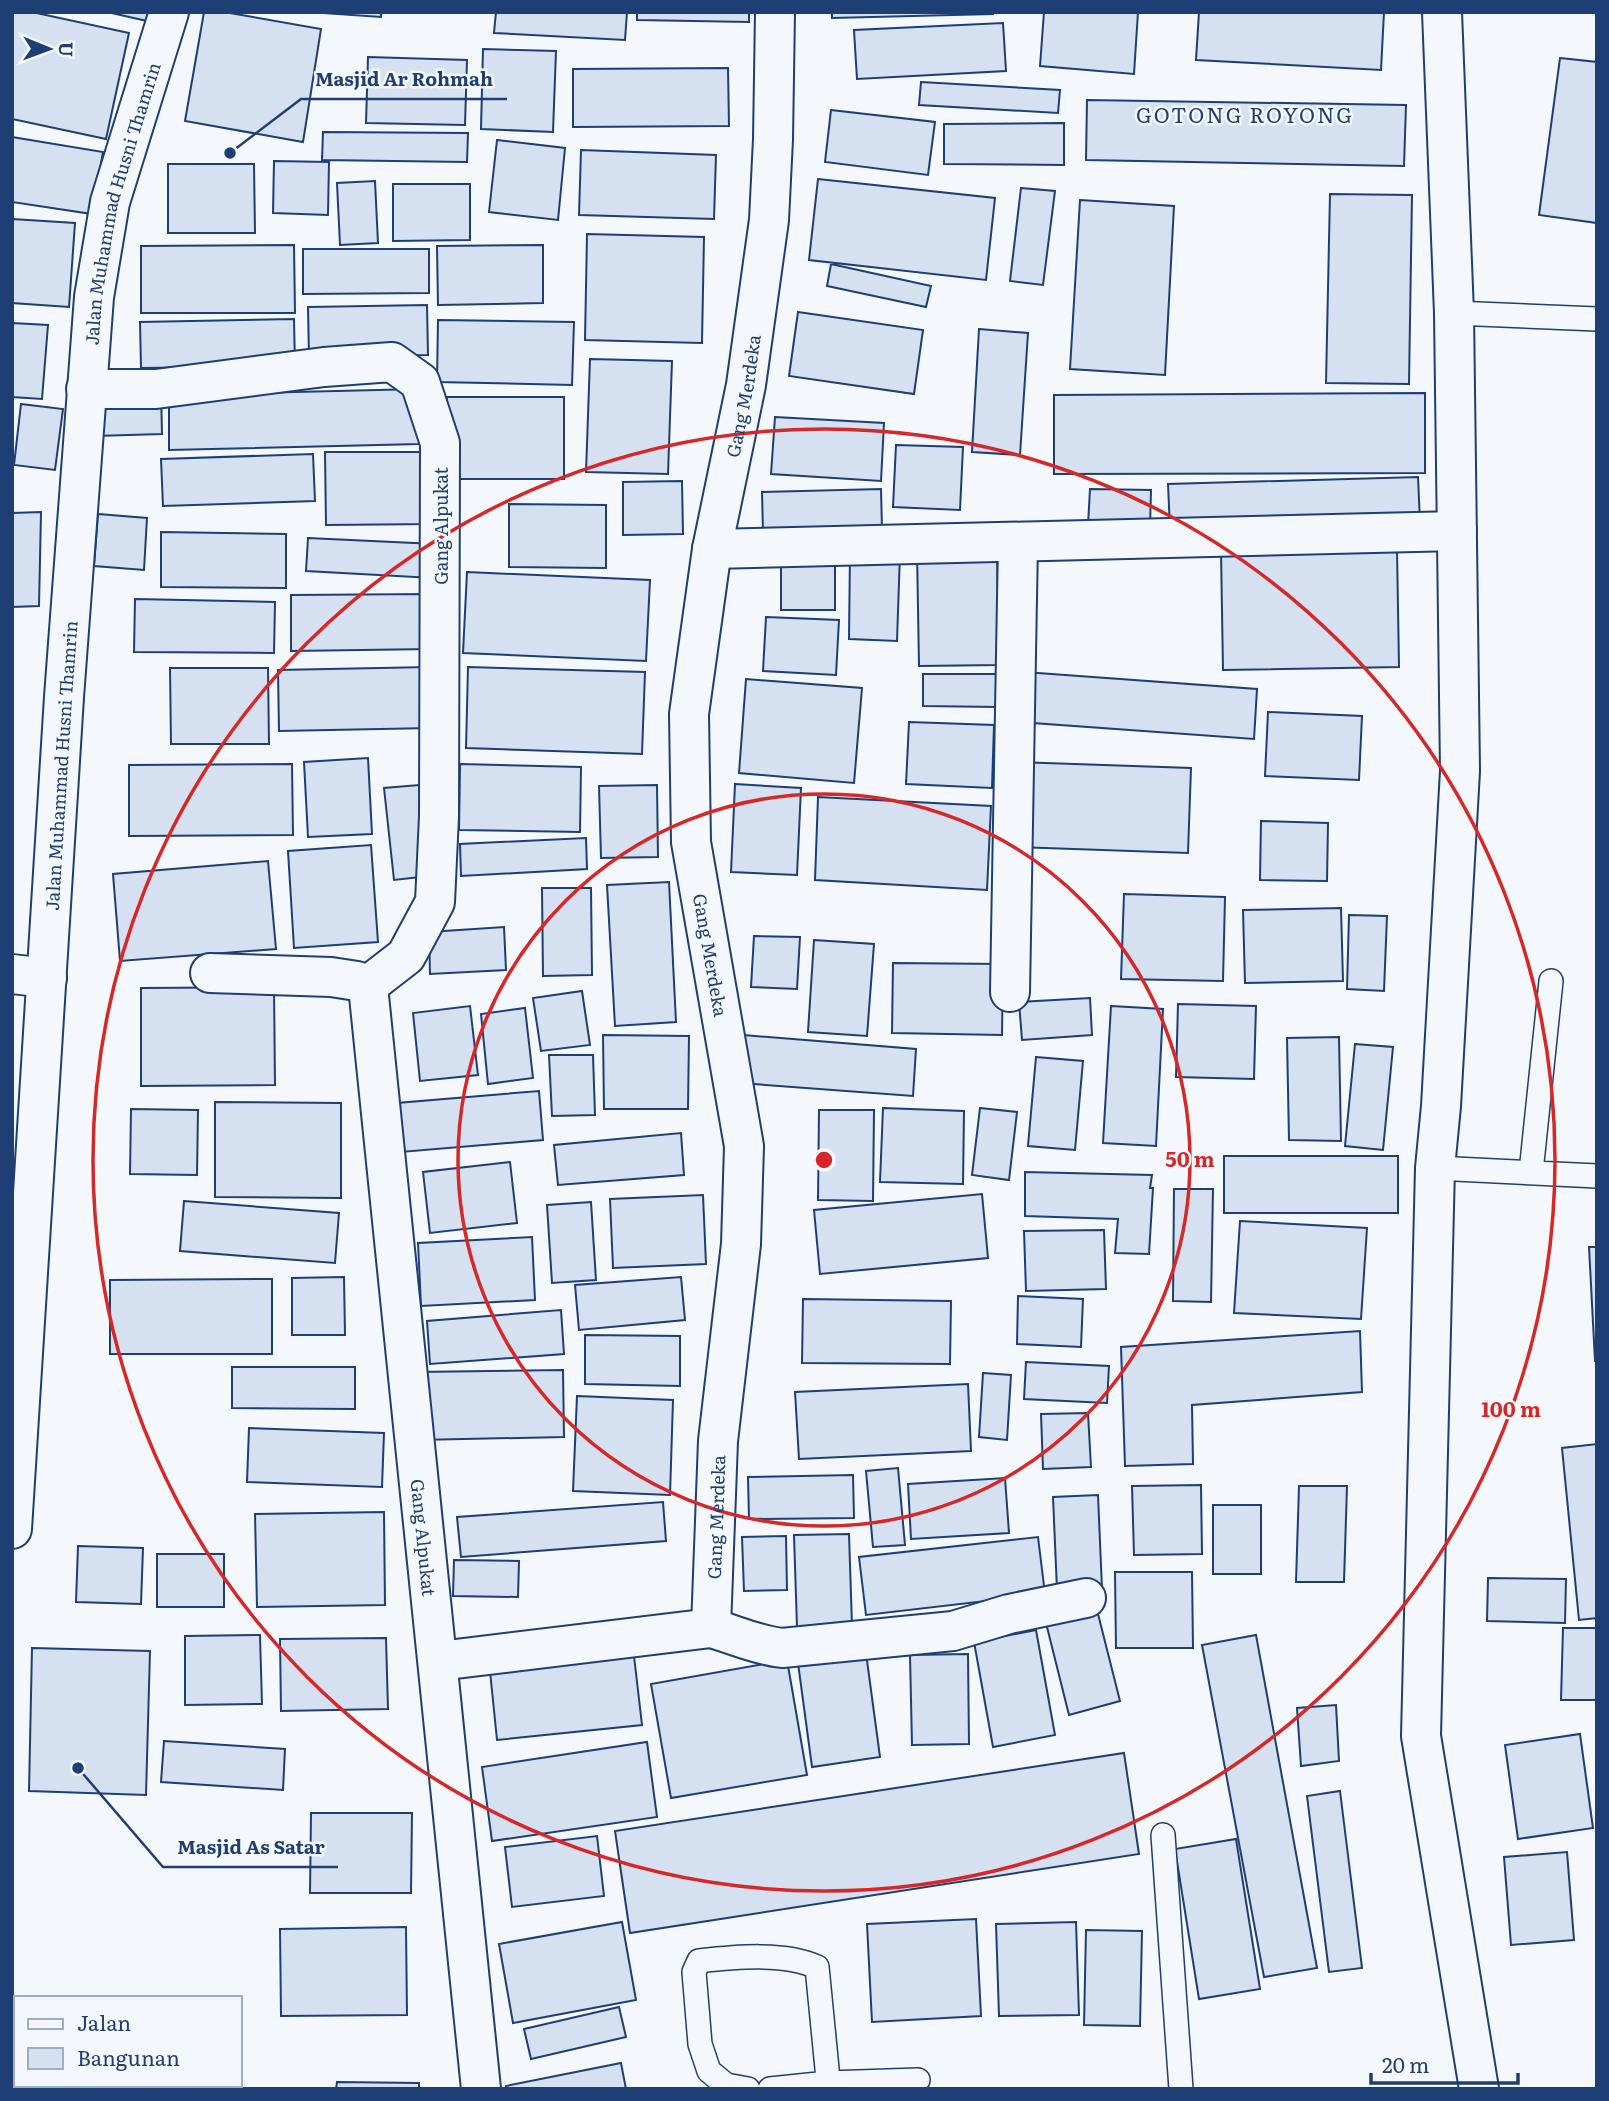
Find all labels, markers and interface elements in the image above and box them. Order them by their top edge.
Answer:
north arrow [14,14,84,84]
text: U [53,42,81,57]
street label: Jalan Muhammad Husni Thamrin [77,58,166,346]
callout: Masjid Ar Rohmah [301,59,507,99]
text: Masjid Ar Rohmah [315,64,493,92]
district label: GOTONG ROYONG [1136,98,1354,129]
street label: Gang Merdeka [718,332,766,460]
street label: Gang Alpukat [427,466,454,585]
street label: Jalan Muhammad Husni Thamrin [37,620,83,911]
street label: Gang Merdeka [687,891,735,1019]
text: 50 m [1165,1142,1215,1173]
centre of rings [812,1148,836,1172]
text: 100 m [1481,1392,1541,1423]
street label: Gang Merdeka [699,1454,731,1580]
street label: Gang Alpukat [405,1478,444,1598]
callout: Masjid As Satar [163,1827,338,1867]
text: Masjid As Satar [177,1832,325,1860]
legend [14,1996,242,2087]
text: Jalan [77,2006,131,2037]
text: Bangunan [77,2041,180,2072]
scale bar [1371,2042,1518,2086]
text: 20 m [1382,2048,1429,2079]

